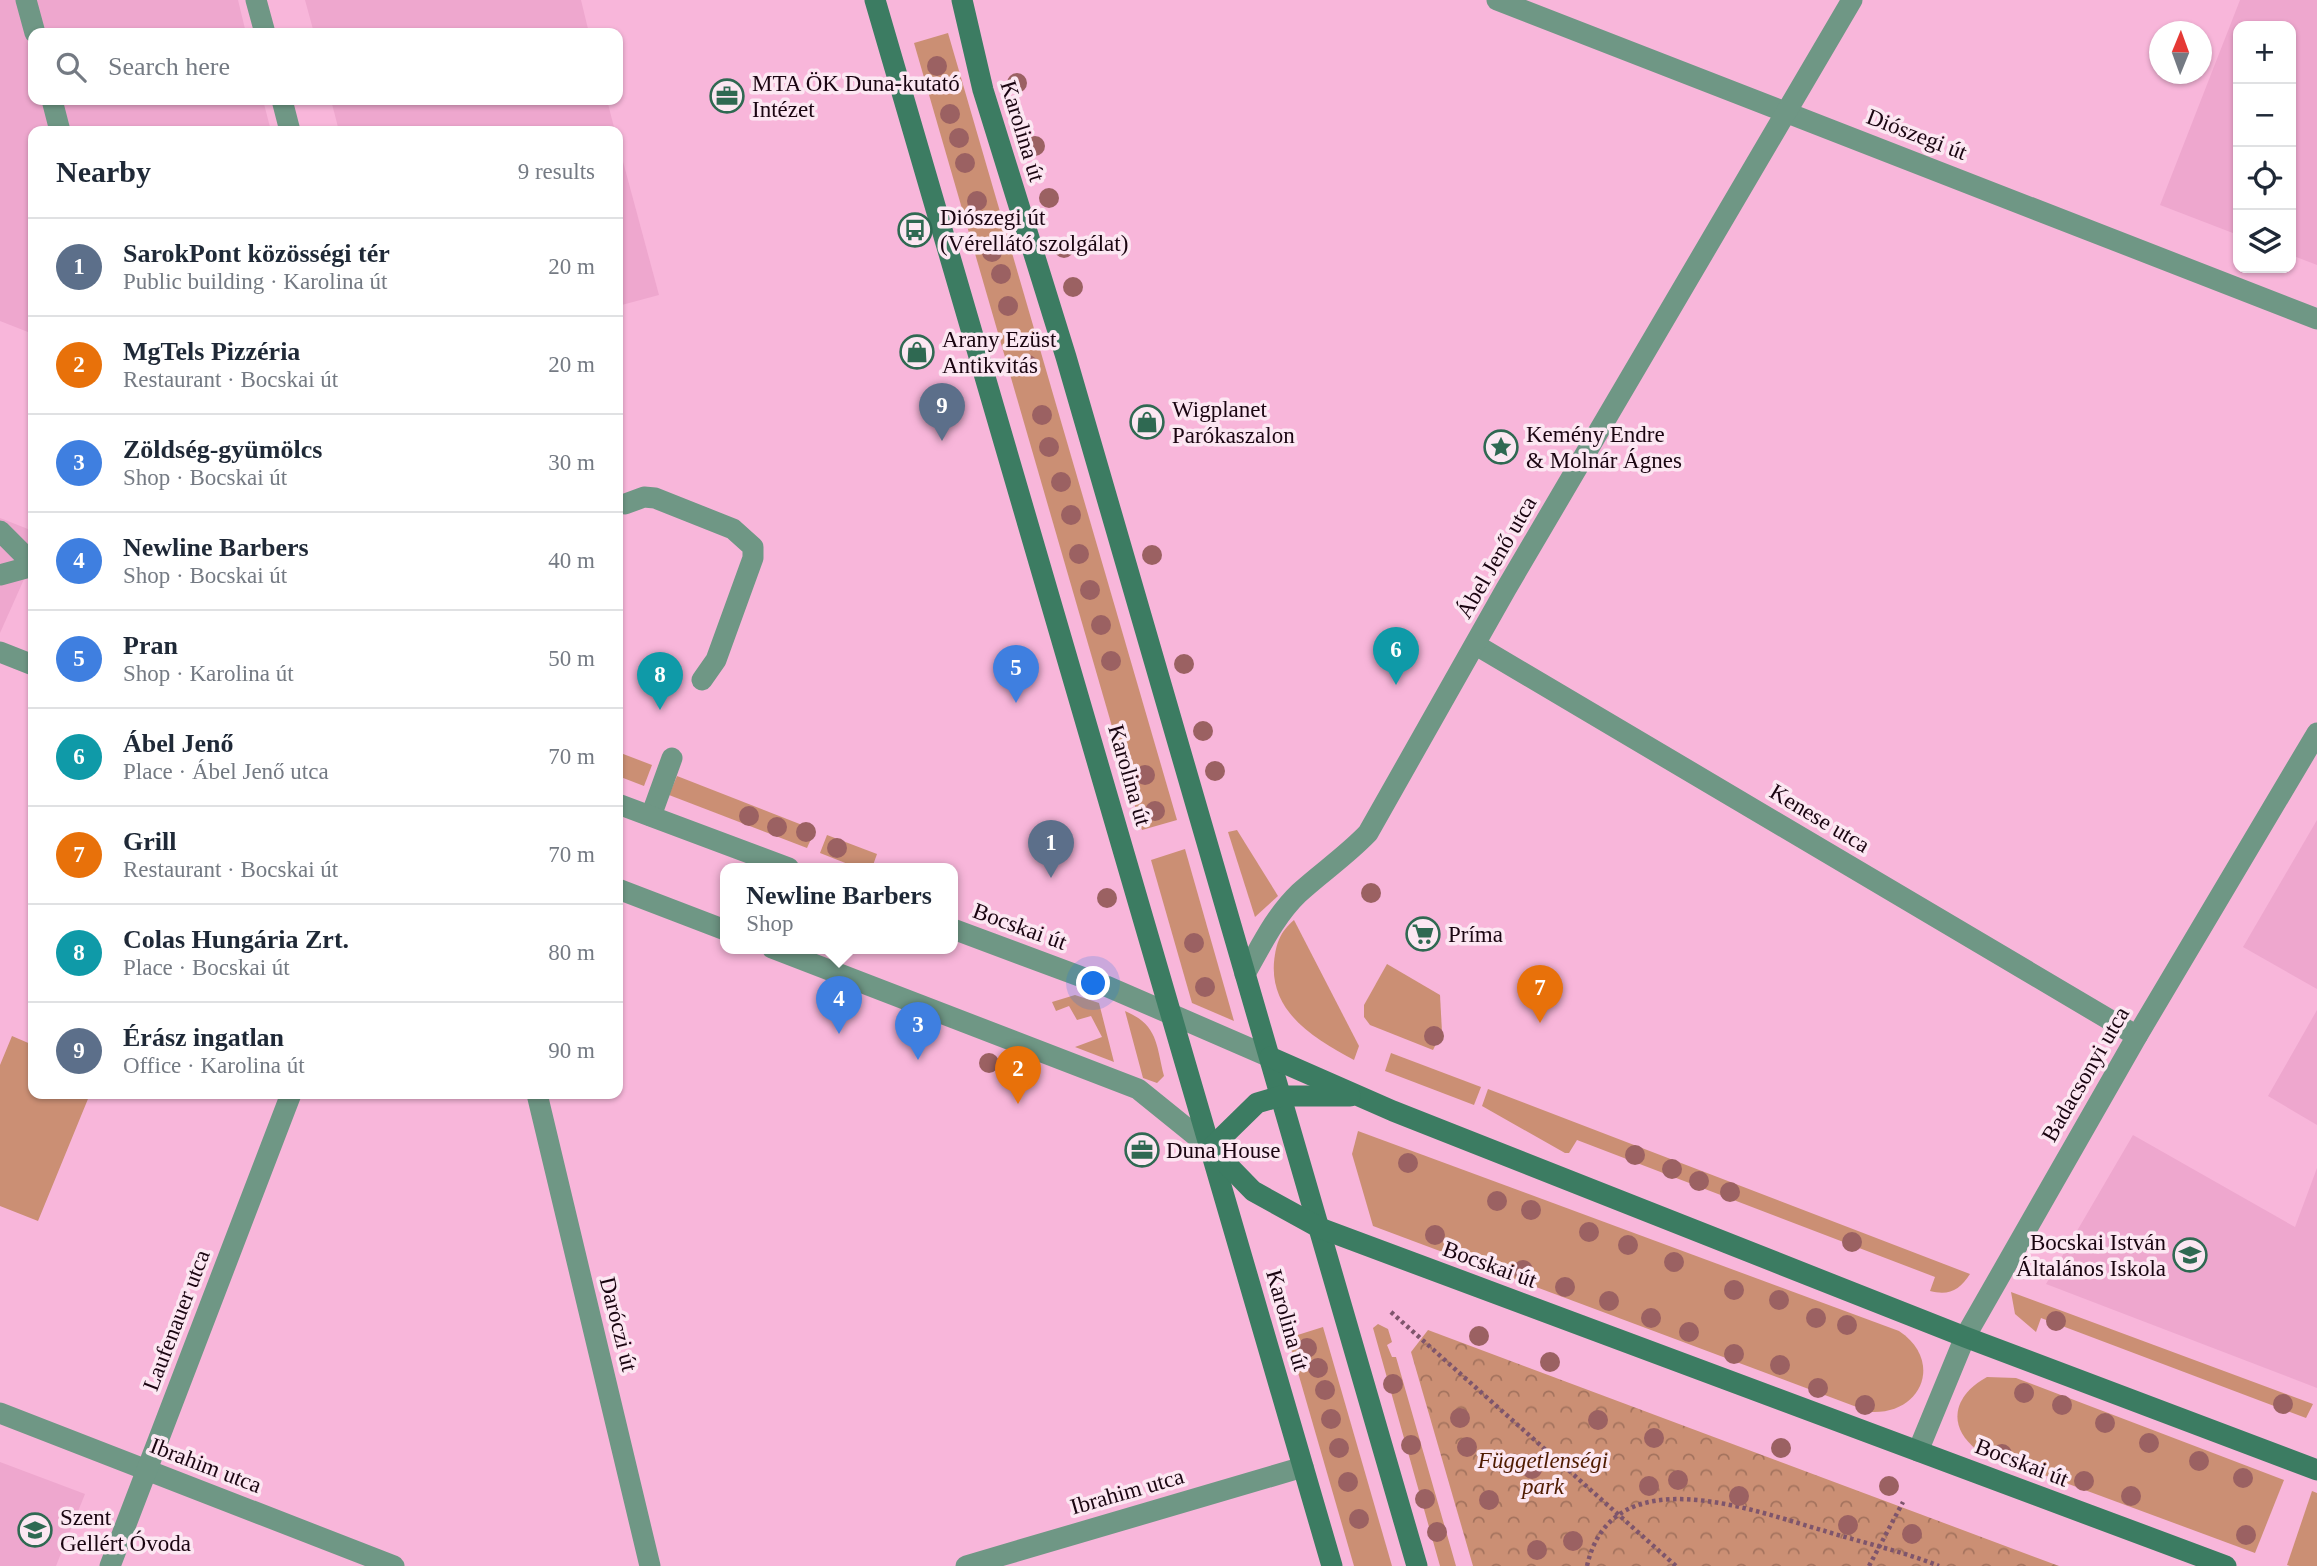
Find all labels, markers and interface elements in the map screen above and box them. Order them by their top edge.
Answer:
north arrow [2149,21,2212,84]
map controls [2233,21,2296,273]
button: + [2233,21,2296,84]
search box [28,28,623,105]
icon: search [52,48,90,86]
text: Search here [108,52,230,81]
place label: MTA ÖK Duna-kutató Intézet [752,71,960,122]
office icon: MTA ÖK Duna-kutató Intézet [708,77,746,115]
street label: Karolina út [995,78,1050,185]
button: − [2233,84,2296,147]
street label: Diószegi út [1863,104,1971,165]
button: locate [2233,147,2296,210]
text: Nearby [56,155,151,188]
text: 9 results [518,159,595,184]
place label: Diószegi út (Vérellátó szolgálat) [940,205,1128,256]
button: layers [2233,210,2296,273]
bus stop icon: Diószegi út (Vérellátó szolgálat) [896,211,934,249]
text: SarokPont közösségi tér [123,239,390,268]
text: 1 [73,254,85,279]
text: 20 m [548,254,595,279]
text: Public building · Karolina út [123,269,387,294]
place label: Arany Ezüst Antikvitás [942,327,1057,378]
shop icon: Arany Ezüst Antikvitás [898,333,936,371]
text: MgTels Pizzéria [123,337,300,366]
text: 2 [73,352,85,377]
text: 20 m [548,352,595,377]
text: Restaurant · Bocskai út [123,367,338,392]
pin: 9 [919,383,965,441]
place label: Wigplanet Parókaszalon [1172,397,1295,448]
shop icon: Wigplanet Parókaszalon [1128,403,1166,441]
place label: Kemény Endre & Molnár Ágnes [1526,422,1682,473]
place icon: Kemény Endre & Molnár Ágnes [1482,428,1520,466]
text: Zöldség-gyümölcs [123,435,322,464]
text: 3 [73,450,85,475]
text: 30 m [548,450,595,475]
text: Shop · Bocskai út [123,465,287,490]
street label: Ábel Jenő utca [1451,492,1541,623]
text: Newline Barbers [123,533,309,562]
text: 4 [73,548,85,573]
text: 40 m [548,548,595,573]
text: Shop · Bocskai út [123,563,287,588]
pin: 6 [1373,627,1419,685]
text: Pran [123,631,178,660]
pin: 5 [993,645,1039,703]
text: 5 [73,646,85,671]
text: 50 m [548,646,595,671]
pin: 8 [637,652,683,710]
text: Shop · Karolina út [123,661,294,686]
street label: Karolina út [1103,722,1156,829]
text: Ábel Jenő [123,729,234,758]
text: 6 [73,744,85,769]
text: 70 m [548,744,595,769]
text: Place · Ábel Jenő utca [123,759,329,784]
street label: Kenese utca [1765,779,1874,858]
pin: 1 [1028,820,1074,878]
text: Grill [123,827,176,856]
text: 7 [73,842,85,867]
text: 70 m [548,842,595,867]
text: Restaurant · Bocskai út [123,857,338,882]
popup [720,863,958,954]
text: Newline Barbers [746,881,932,910]
street label: Bocskai út [970,898,1071,955]
text: Shop [746,911,794,936]
supermarket icon: Príma [1404,915,1442,953]
place label: Príma [1448,922,1503,947]
text: Colas Hungária Zrt. [123,925,349,954]
text: 8 [73,940,85,965]
text: 80 m [548,940,595,965]
text: Place · Bocskai út [123,955,290,980]
pin: 7 [1517,965,1563,1023]
your location [1076,966,1110,1000]
pin: 4 [816,976,862,1034]
pin: 3 [895,1002,941,1060]
street label: Badacsonyi utca [2037,1002,2134,1146]
text: Érász ingatlan [123,1023,284,1052]
text: 9 [73,1038,85,1063]
text: 90 m [548,1038,595,1063]
pin: 2 [995,1046,1041,1104]
text: Office · Karolina út [123,1053,305,1078]
office icon: Duna House [1123,1131,1161,1169]
place label: Duna House [1166,1138,1280,1163]
place label: Bocskai István Általános Iskola [2016,1230,2166,1281]
street label: Bocskai út [1440,1236,1541,1293]
school or university icon: Bocskai István Általános Iskola [2171,1236,2209,1274]
street label: Laufenauer utca [138,1246,215,1394]
street label: Karolina út [1261,1267,1314,1374]
street label: Daróczi út [595,1274,642,1375]
street label: Ibrahim utca [147,1433,265,1498]
street label: Bocskai út [1972,1433,2072,1492]
park label: Függetlenségi park [1477,1448,1608,1499]
street label: Ibrahim utca [1068,1463,1187,1520]
place label: Szent Gellért Óvoda [60,1505,191,1556]
school or university icon: Szent Gellért Óvoda [16,1511,54,1549]

